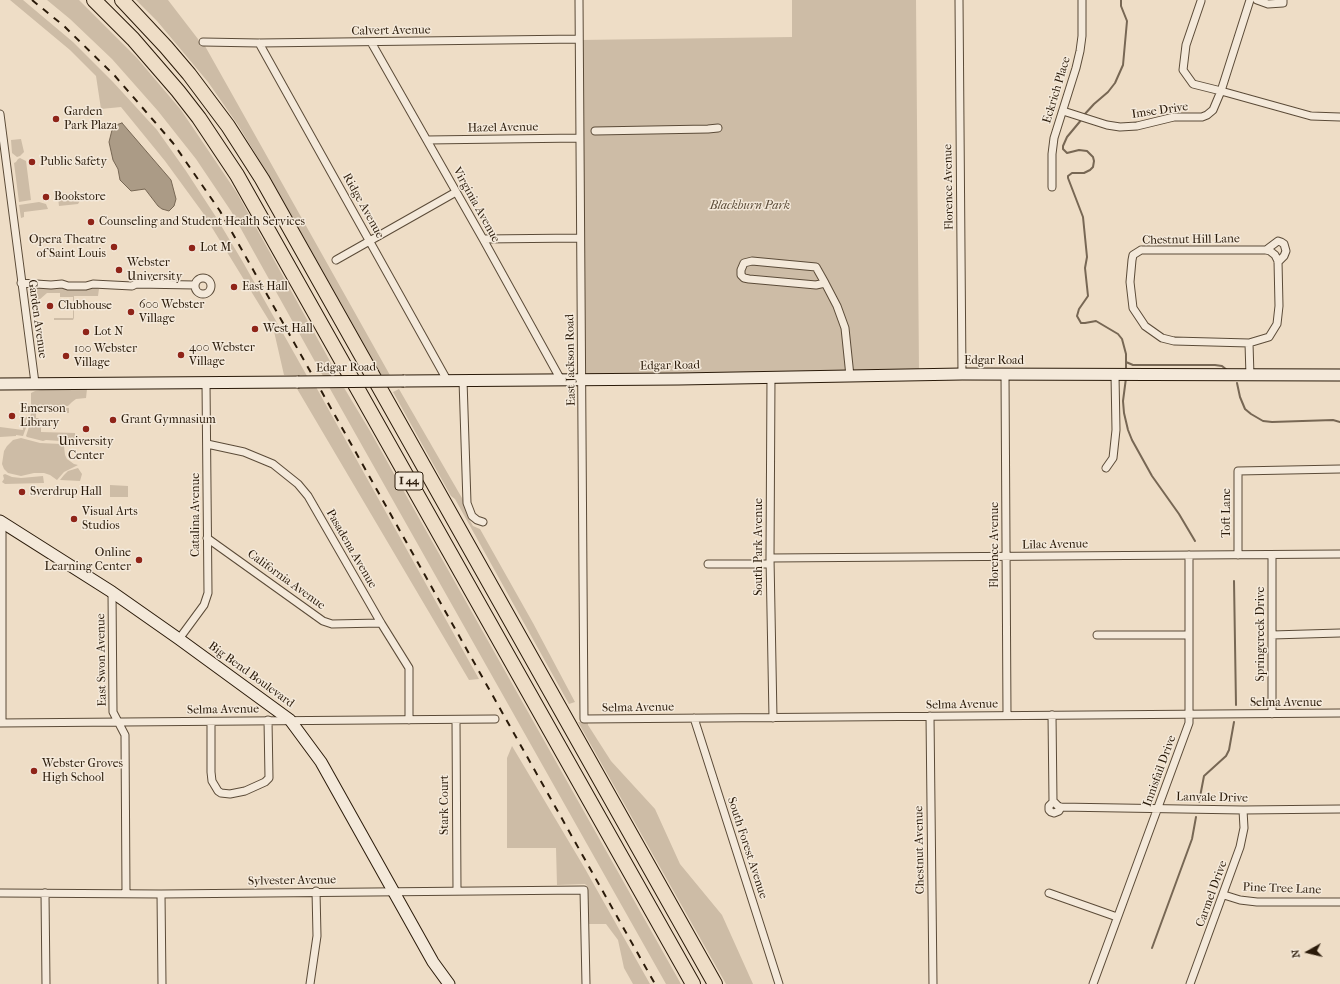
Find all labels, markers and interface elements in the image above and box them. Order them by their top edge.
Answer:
street label: Calvert Avenue [351,23,431,39]
street label: Eckrich Place [1040,55,1074,125]
street label: Imse Drive [1131,100,1189,122]
place label: Garden Park Plaza [64,105,117,133]
marker: Garden Park Plaza [51,114,61,124]
street label: Hazel Avenue [467,120,539,136]
street label: Florence Avenue [941,144,957,230]
place label: Public Safety [40,155,107,169]
marker: Public Safety [27,157,37,167]
street label: Virginia Avenue [449,165,503,245]
street label: Ridge Avenue [339,171,387,241]
place label: Bookstore [54,190,106,204]
marker: Bookstore [41,192,51,202]
park label: Blackburn Park [710,199,790,213]
place label: Counseling and Student Health Services [99,215,305,229]
marker: Counseling and Student Health Services [86,217,96,227]
street label: Chestnut Hill Lane [1142,232,1240,248]
place label: Opera Theatre of Saint Louis [29,233,106,261]
place label: Lot M [200,241,231,255]
marker: Opera Theatre of Saint Louis [109,242,119,252]
marker: Lot M [187,243,197,253]
place label: Webster University [127,256,182,284]
marker: Webster University [114,265,124,275]
street label: Garden Avenue [24,279,50,359]
place label: East Hall [242,280,288,294]
marker: East Hall [229,282,239,292]
place label: 600 Webster Village [139,298,204,326]
place label: Clubhouse [58,299,112,313]
marker: Clubhouse [45,301,55,311]
marker: 600 Webster Village [126,307,136,317]
street label: East Jackson Road [563,314,579,406]
place label: West Hall [263,322,313,336]
marker: West Hall [250,324,260,334]
place label: Lot N [94,325,123,339]
marker: Lot N [81,327,91,337]
place label: 400 Webster Village [189,341,255,369]
place label: 100 Webster Village [74,342,137,370]
marker: 400 Webster Village [176,350,186,360]
marker: 100 Webster Village [61,351,71,361]
street label: Edgar Road [964,354,1024,368]
street label: Edgar Road [640,358,700,374]
street label: Edgar Road [316,360,376,376]
place label: Emerson Library [20,402,66,430]
marker: Emerson Library [7,411,17,421]
place label: Grant Gymnasium [121,413,216,427]
marker: Grant Gymnasium [108,415,118,425]
marker: University Center [81,424,91,434]
place label: University Center [58,435,114,463]
road number: I 44 [395,472,423,490]
street label: Catalina Avenue [189,473,203,557]
place label: Sverdrup Hall [30,485,102,499]
marker: Sverdrup Hall [17,487,27,497]
street label: Toft Lane [1220,488,1234,538]
street label: South Park Avenue [752,498,766,596]
street label: Florence Avenue [988,502,1002,588]
place label: Visual Arts Studios [82,505,138,533]
street label: Pasadena Avenue [323,507,379,591]
marker: Visual Arts Studios [69,514,79,524]
street label: Lilac Avenue [1022,537,1088,553]
place label: Online Learning Center [44,546,131,574]
street label: California Avenue [244,547,328,613]
marker: Online Learning Center [134,555,144,565]
street label: Springcreek Drive [1254,587,1268,681]
street label: East Swon Avenue [94,613,110,707]
street label: Big Bend Boulevard [205,639,297,711]
street label: Selma Avenue [1250,696,1322,710]
street label: Selma Avenue [926,697,998,713]
street label: Selma Avenue [602,700,674,716]
street label: Selma Avenue [187,702,259,718]
street label: Innisfail Drive [1140,733,1180,809]
place label: Webster Groves High School [42,757,123,785]
marker: Webster Groves High School [29,766,39,776]
street label: Stark Court [438,775,452,835]
street label: Lanvale Drive [1176,790,1248,806]
street label: South Forest Avenue [724,795,770,901]
street label: Chestnut Avenue [912,806,928,894]
street label: Carmel Drive [1193,859,1231,929]
street label: Sylvester Avenue [248,873,336,889]
street label: Pine Tree Lane [1242,880,1322,898]
north arrow [1288,932,1328,972]
text: N [1289,949,1303,959]

